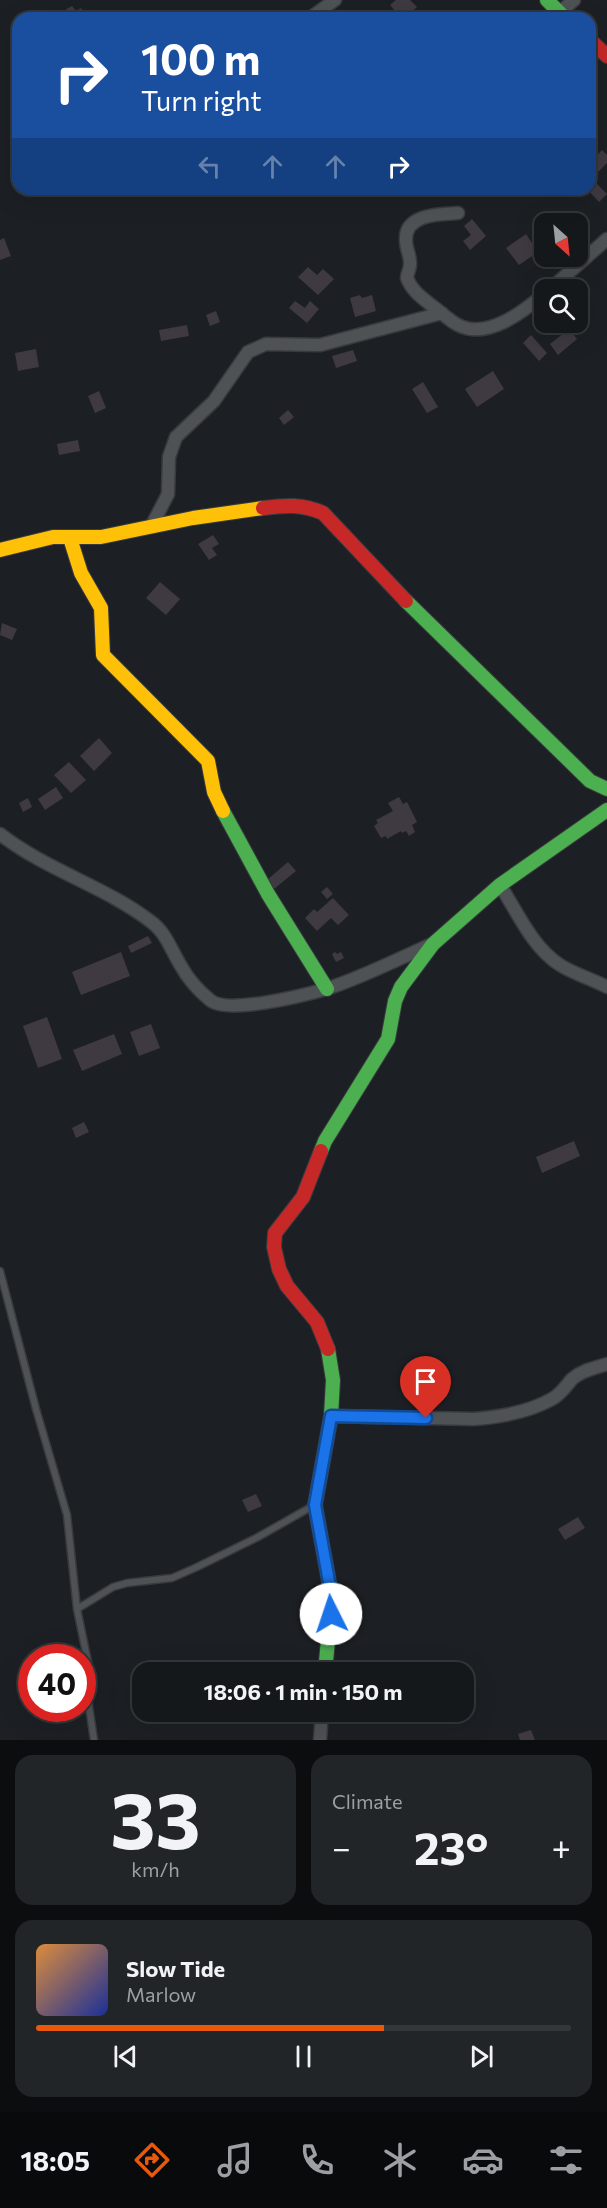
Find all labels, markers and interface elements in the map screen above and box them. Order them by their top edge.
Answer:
text: 100 m [141,32,261,84]
icon: right [42,36,120,114]
text: Turn right [141,84,261,117]
icon: left [193,150,226,183]
icon: ahead [256,150,289,183]
icon: ahead [319,150,352,183]
icon: right [382,150,415,183]
north arrow [534,213,588,267]
map controls [534,213,588,333]
button: search [534,279,588,333]
pin [400,1356,451,1418]
icon: arrive [409,1365,442,1398]
position arrow [299,1582,363,1646]
speed limit sign: 40 [18,1644,96,1722]
text: 18:06 · 1 min · 150 m [203,1678,403,1705]
text: 33 [110,1770,201,1865]
text: Climate [332,1789,402,1813]
text: 23° [414,1819,488,1874]
text: − [332,1826,351,1867]
text: + [552,1826,571,1867]
text: km/h [131,1857,180,1881]
text: Slow Tide [126,1955,225,1982]
text: Marlow [126,1982,196,2006]
icon: previous [109,2040,142,2073]
icon: pause [287,2040,320,2073]
icon: next [465,2040,498,2073]
icon: directions [131,2139,173,2181]
icon: music [214,2139,256,2181]
icon: phone [296,2139,338,2181]
icon: climate [379,2139,421,2181]
icon: car [462,2139,504,2181]
icon: filters [545,2139,587,2181]
text: 18:05 [20,2144,90,2177]

